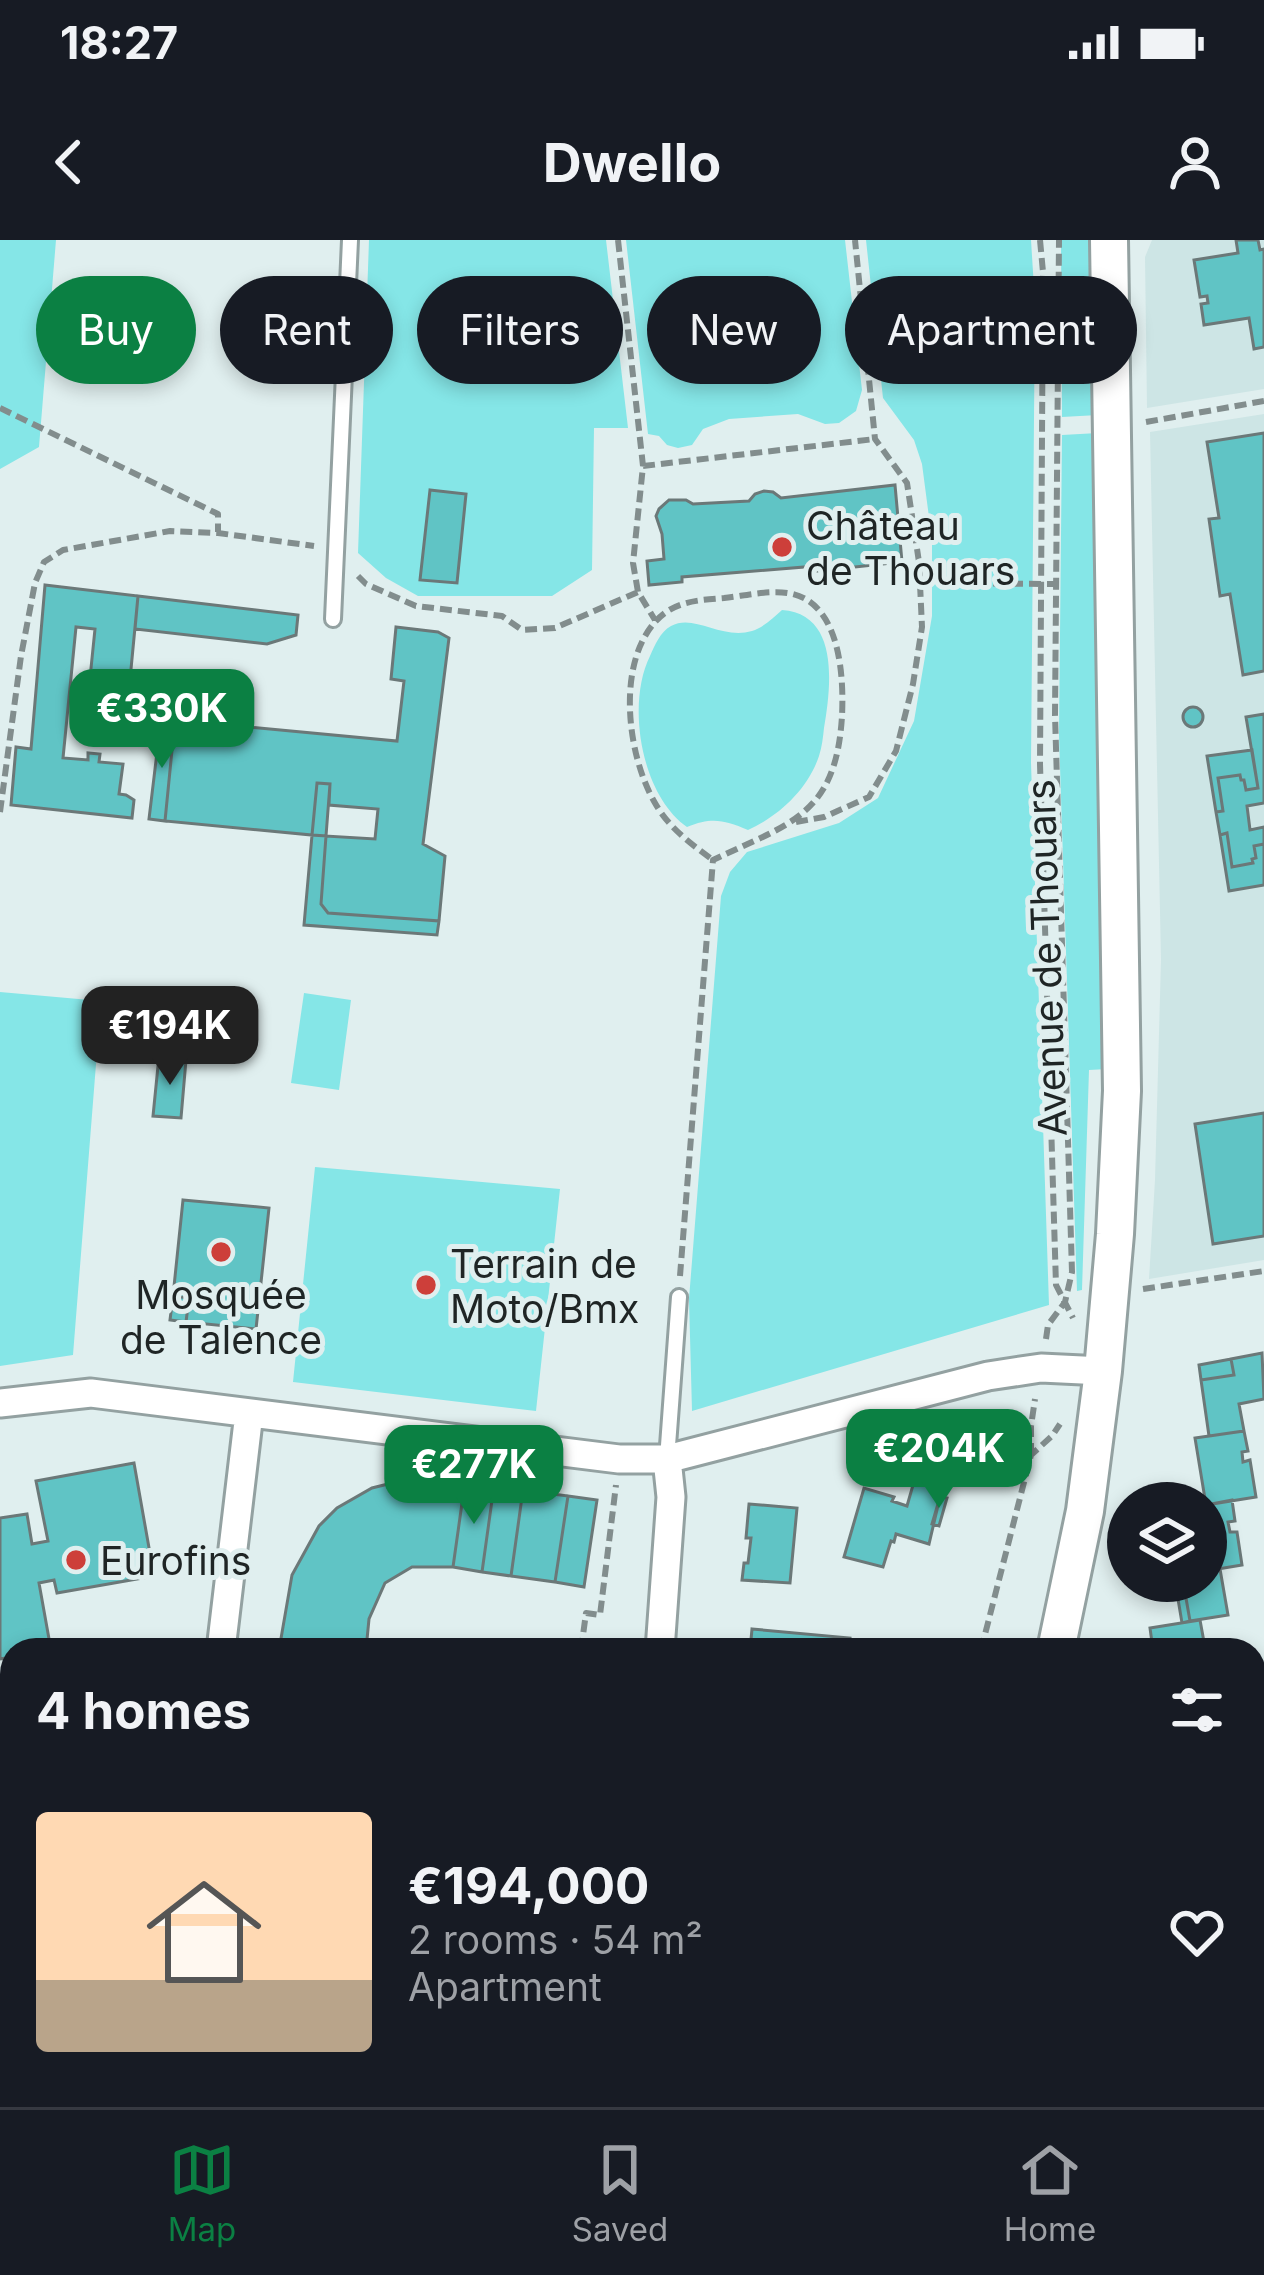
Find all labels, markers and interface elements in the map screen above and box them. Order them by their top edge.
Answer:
text: 18:27 [60,15,178,70]
icon: back [36,129,102,195]
icon: person [1162,129,1228,195]
text: Dwello [543,130,721,195]
chip: Buy [36,276,196,384]
chip: Rent [220,276,393,384]
chip: Filters [417,276,623,384]
chip: New [647,276,821,384]
chip: Apartment [845,276,1137,384]
place label: Château de Thouars [806,502,1015,594]
marker: Château de Thouars [769,534,795,560]
pin: €330K [78,669,246,771]
text: €330K [96,684,228,731]
street label: Avenue de Thouars [1016,779,1076,1137]
pin: €194K [86,986,254,1088]
text: €194K [108,1001,232,1048]
marker: Mosquée de Talence [208,1239,234,1265]
place label: Terrain de Moto/Bmx [450,1240,639,1332]
place label: Mosquée de Talence [120,1271,322,1363]
marker: Terrain de Moto/Bmx [413,1272,439,1298]
pin: €204K [855,1409,1023,1511]
text: €204K [873,1424,1005,1471]
pin: €277K [390,1425,558,1527]
text: €277K [411,1440,537,1487]
map controls [1107,1482,1227,1602]
button: layers [1107,1482,1227,1602]
place label: Eurofins [100,1537,251,1584]
marker: Eurofins [63,1547,89,1573]
icon: filters [1164,1677,1230,1743]
text: 4 homes [36,1680,251,1741]
text: €194,000 [408,1855,650,1916]
icon: home [132,1860,276,2004]
icon: heart [1164,1899,1230,1965]
text: 2 rooms · 54 m² [408,1916,703,1963]
text: Apartment [408,1963,602,2010]
tab: Map [168,2137,236,2249]
tab: Saved [572,2137,668,2249]
tab: Home [1004,2137,1096,2249]

